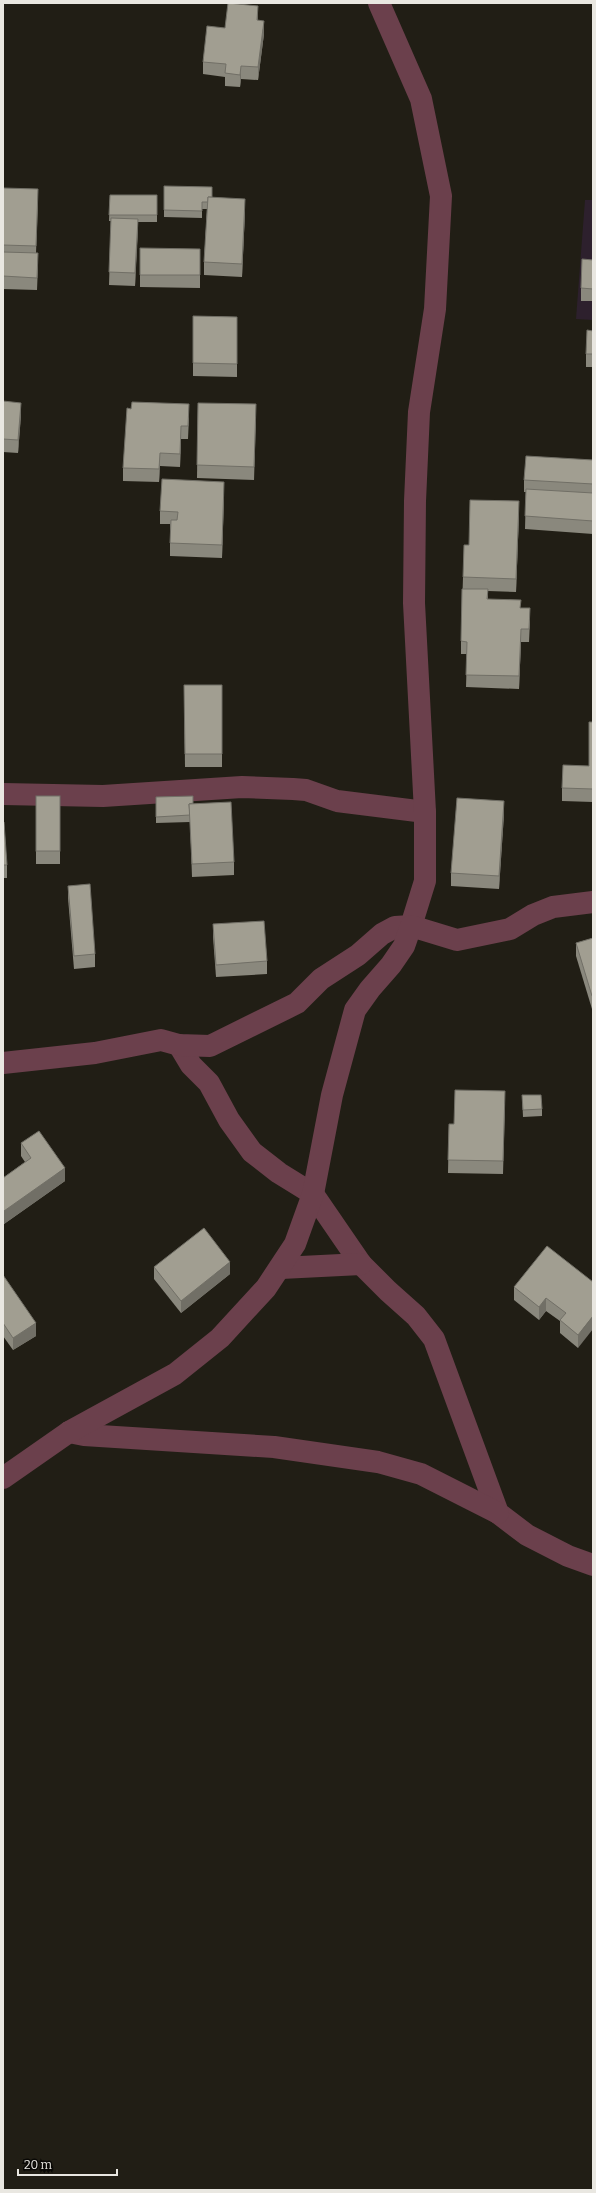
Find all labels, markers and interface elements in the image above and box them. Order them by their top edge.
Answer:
scale bar [18,2151,117,2177]
text: 20 m [24,2158,53,2172]

